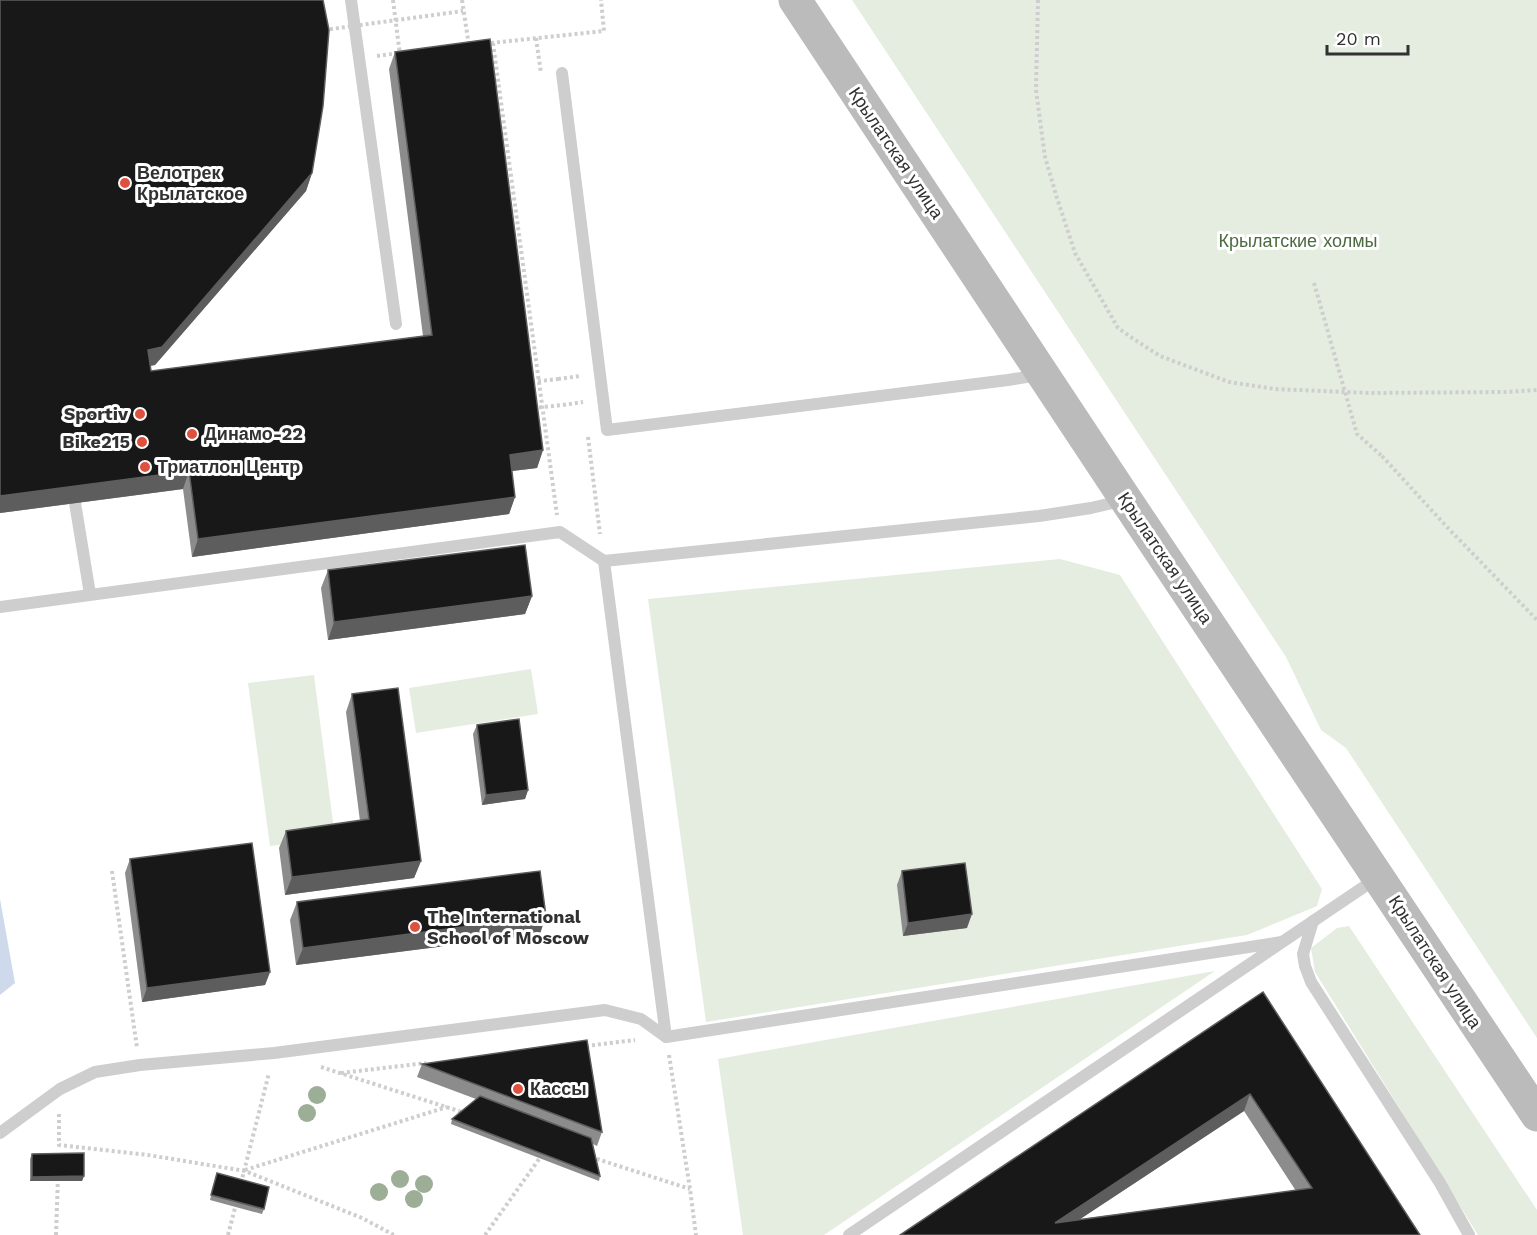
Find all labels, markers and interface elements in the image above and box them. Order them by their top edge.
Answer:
scale bar [1327,18,1408,56]
text: 20 m [1336,28,1381,49]
street label: Крылатская улица [845,83,949,223]
place label: Велотрек Крылатское [137,162,244,204]
marker: Велотрек Крылатское [118,176,132,190]
park label: Крылатские холмы [1219,230,1377,251]
place label: Sportiv [64,403,129,424]
marker: Sportiv [133,407,147,421]
place label: Динамо-22 [204,423,303,444]
marker: Динамо-22 [185,427,199,441]
place label: Bike215 [62,431,130,452]
marker: Bike215 [135,435,149,449]
place label: Триатлон Центр [157,456,300,477]
marker: Триатлон Центр [138,460,152,474]
street label: Крылатская улица [1114,488,1218,628]
street label: Крылатская улица [1385,891,1487,1033]
place label: The International School of Moscow [427,906,590,948]
marker: The International School of Moscow [408,920,422,934]
place label: Кассы [530,1078,587,1099]
marker: Кассы [511,1082,525,1096]

